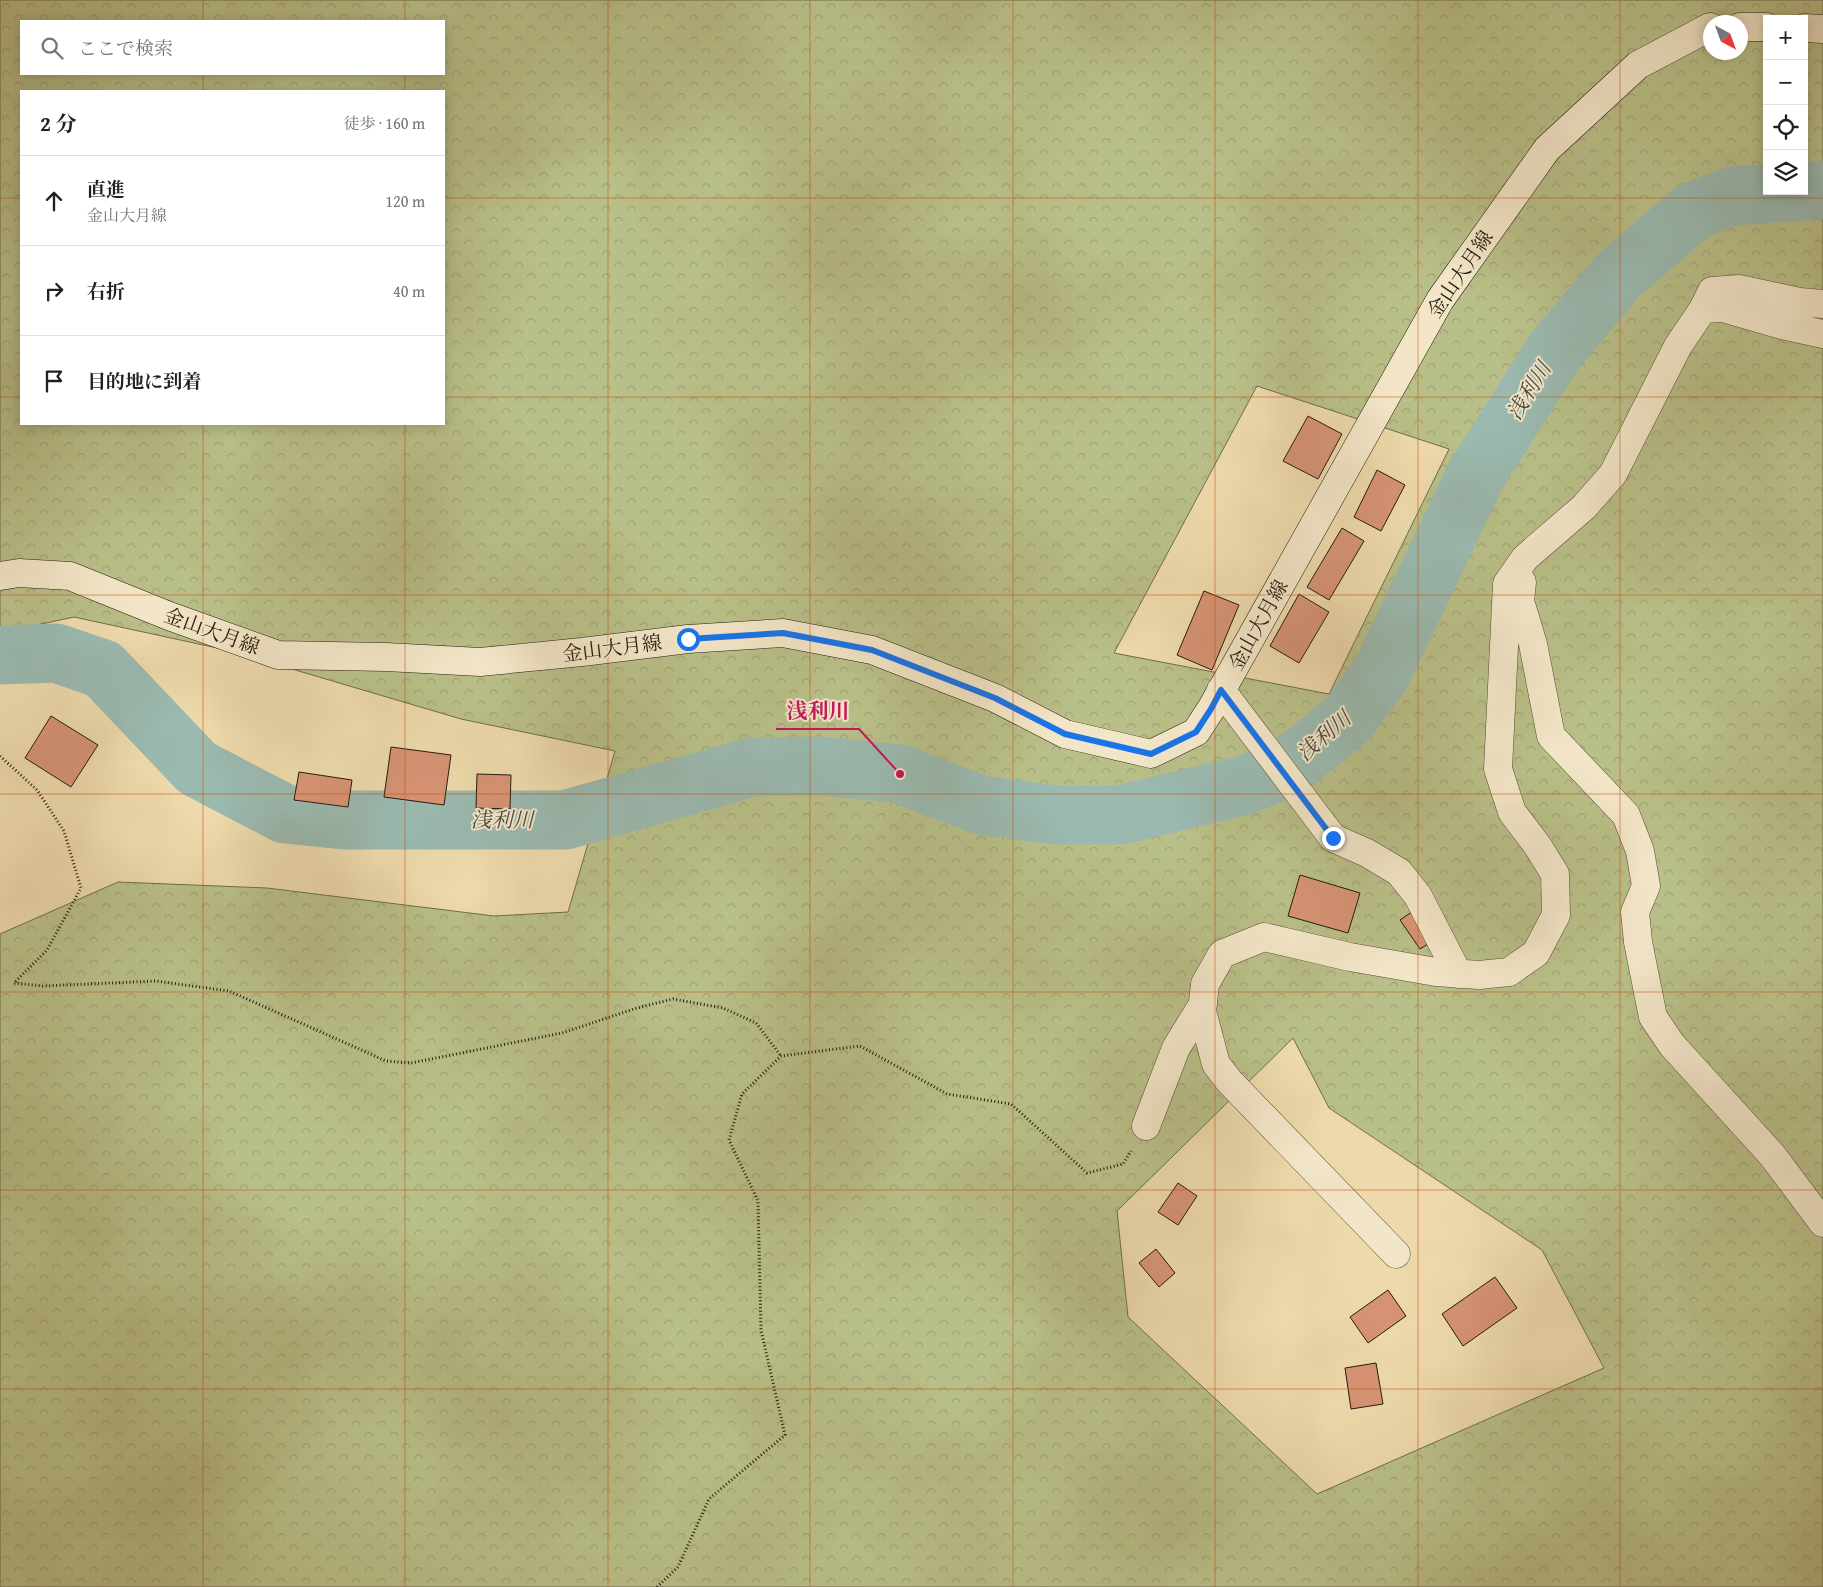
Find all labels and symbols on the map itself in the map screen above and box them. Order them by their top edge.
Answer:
north arrow [1703,15,1748,60]
street label: 金山大月線 [1420,224,1500,323]
water label: 浅利川 [1499,354,1559,426]
street label: 金山大月線 [1221,574,1294,676]
street label: 金山大月線 [160,600,264,661]
street label: 金山大月線 [561,627,663,668]
route start [677,628,700,651]
callout: 浅利川 [776,693,859,729]
text: 浅利川 [787,695,850,726]
water label: 浅利川 [1290,702,1359,768]
water label: 浅利川 [471,804,535,835]
route end [1322,827,1345,850]

